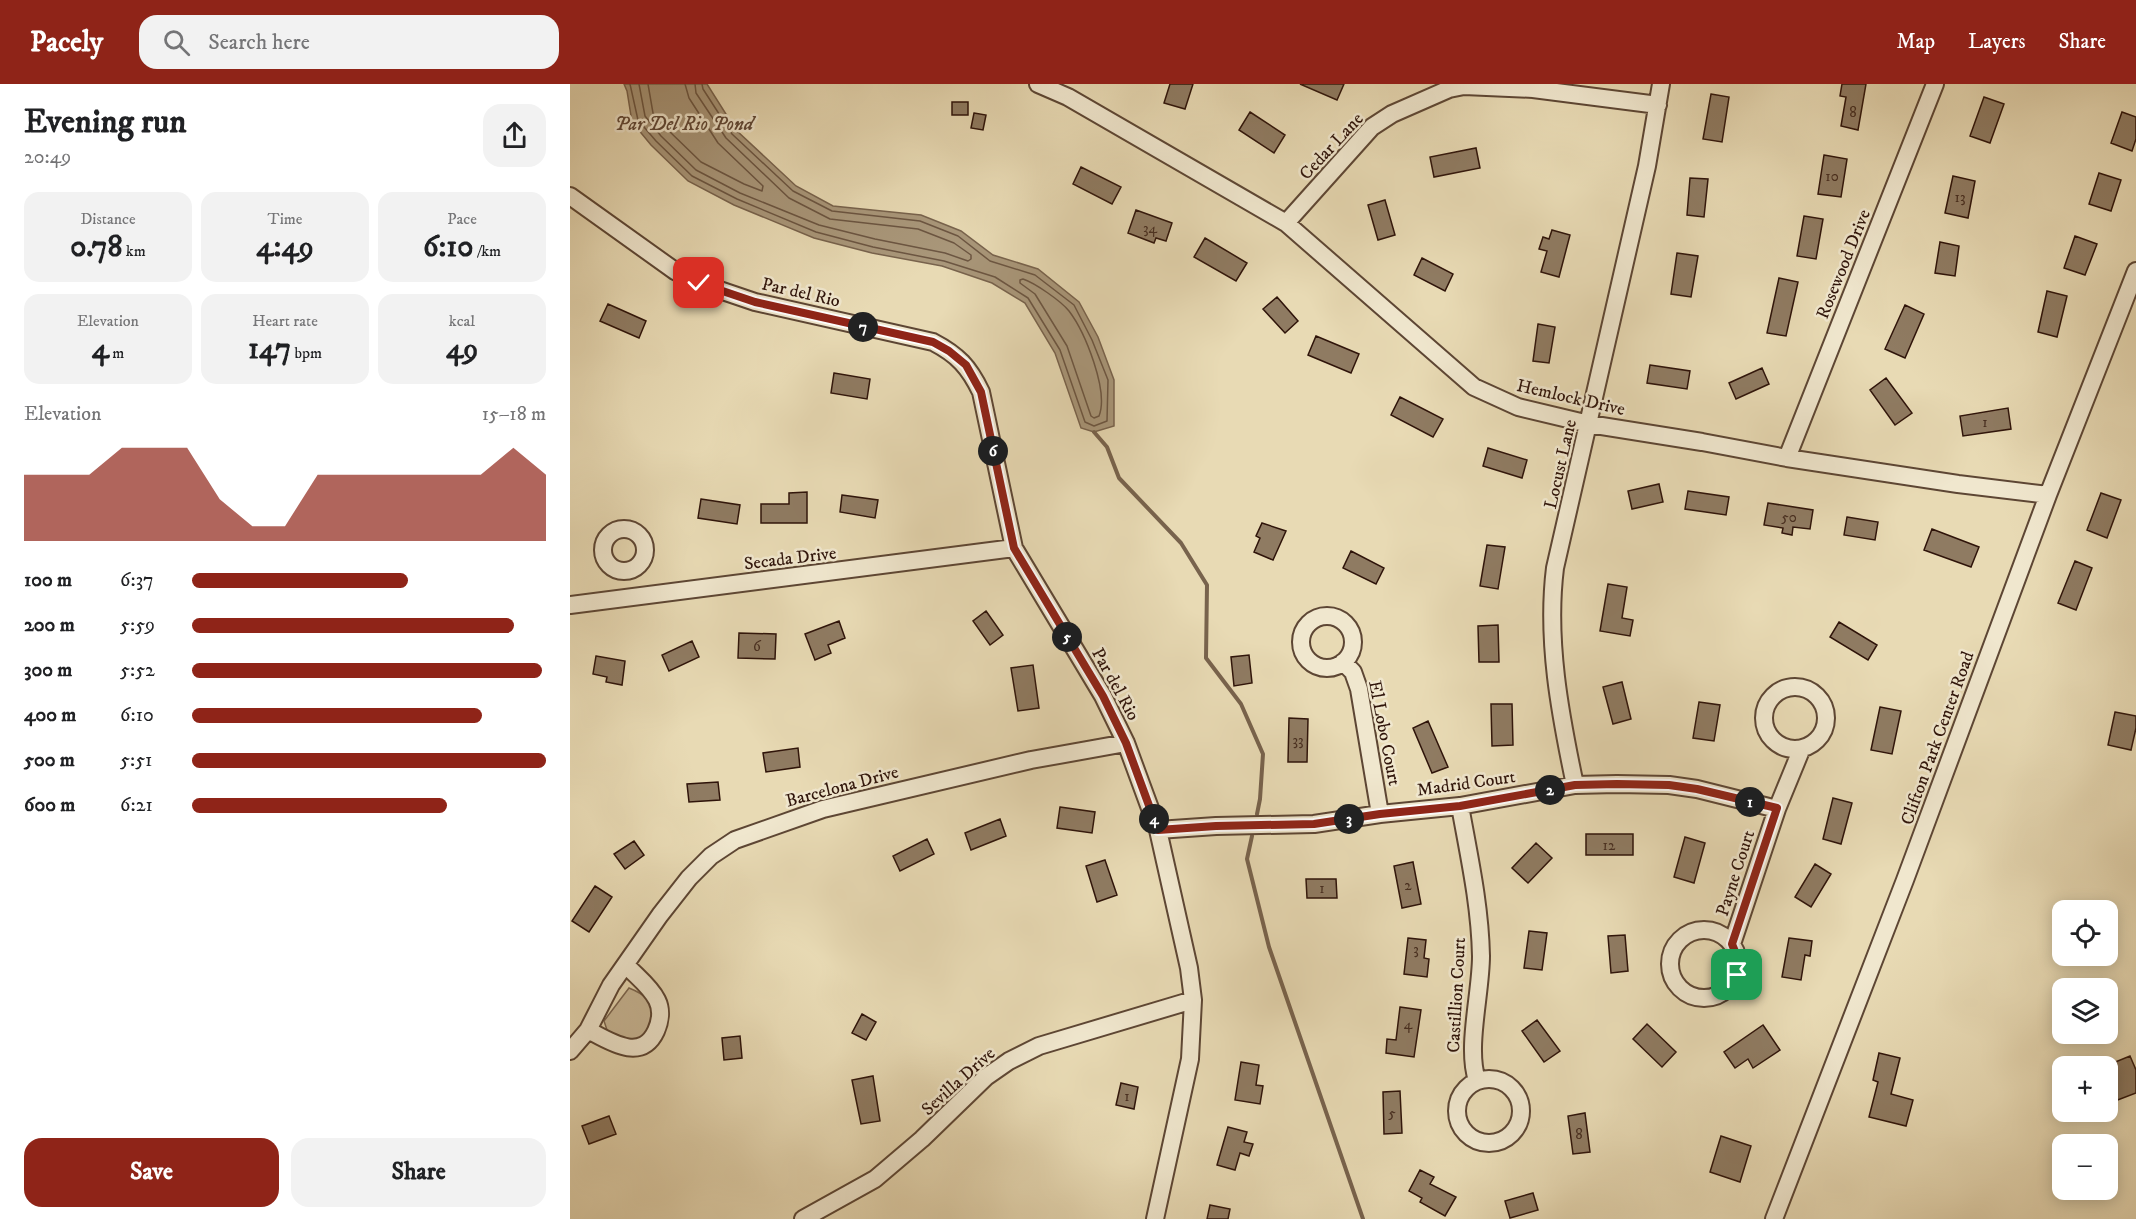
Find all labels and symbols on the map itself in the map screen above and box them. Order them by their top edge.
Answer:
house number: 8 [1849,103,1857,122]
street label: Cedar Lane [1295,108,1368,185]
water label: Par Del Rio Pond [615,112,757,137]
house number: 10 [1825,167,1839,186]
house number: 13 [1954,188,1966,207]
street label: Rosewood Drive [1812,206,1876,322]
house number: 34 [1143,219,1157,238]
pin [673,257,724,308]
street label: Par del Rio [759,273,842,313]
pin: 7 [848,312,878,342]
street label: Hemlock Drive [1514,375,1627,421]
house number: 1 [1982,413,1988,432]
street label: Locust Lane [1540,417,1582,511]
pin: 6 [978,436,1008,466]
house number: 50 [1781,508,1797,527]
street label: Secada Drive [743,542,838,576]
pin: 5 [1052,622,1082,652]
house number: 6 [753,637,762,656]
street label: Par del Rio [1086,644,1144,725]
street label: Clifton Park Center Road [1896,649,1980,828]
street label: El Lobo Court [1363,679,1405,788]
house number: 33 [1292,731,1304,750]
street label: Barcelona Drive [783,761,901,813]
street label: Madrid Court [1416,766,1517,802]
pin: 2 [1535,775,1565,805]
pin: 1 [1735,787,1765,817]
pin: 4 [1139,804,1169,834]
pin: 3 [1334,804,1364,834]
street label: Payne Court [1712,827,1760,919]
house number: 12 [1603,836,1616,855]
house number: 2 [1404,876,1412,895]
house number: 1 [1319,879,1325,898]
street label: Castillion Court [1443,937,1471,1053]
house number: 3 [1413,940,1419,959]
pin [1711,949,1762,1000]
house number: 4 [1404,1015,1413,1034]
street label: Sevilla Drive [917,1043,1000,1121]
house number: 1 [1124,1087,1130,1106]
house number: 5 [1388,1104,1396,1123]
house number: 8 [1575,1125,1583,1144]

